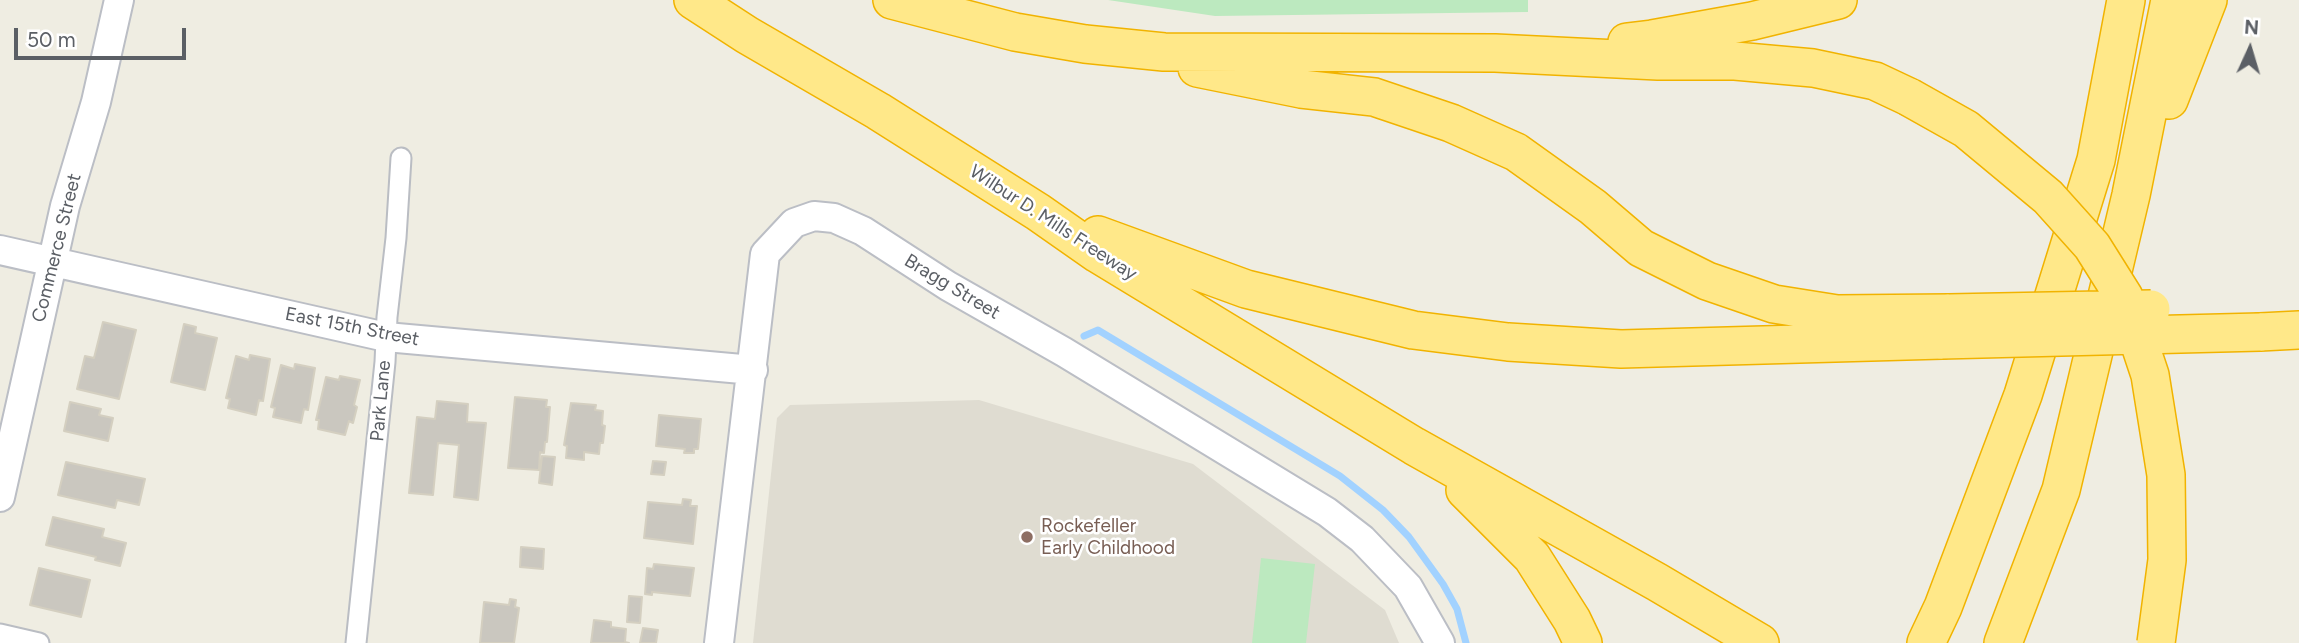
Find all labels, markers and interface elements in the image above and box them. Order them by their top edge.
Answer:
scale bar [18,14,189,58]
north arrow [2215,14,2285,84]
text: N [2243,16,2260,40]
text: 50 m [27,27,76,52]
street label: Wilbur D. Mills Freeway [965,160,1141,286]
street label: Commerce Street [28,171,86,325]
street label: Bragg Street [900,249,1004,325]
street label: East 15th Street [283,303,421,351]
street label: Park Lane [366,359,396,443]
place label: Rockefeller Early Childhood [1041,515,1175,559]
marker: Rockefeller Early Childhood [1019,529,1035,545]

